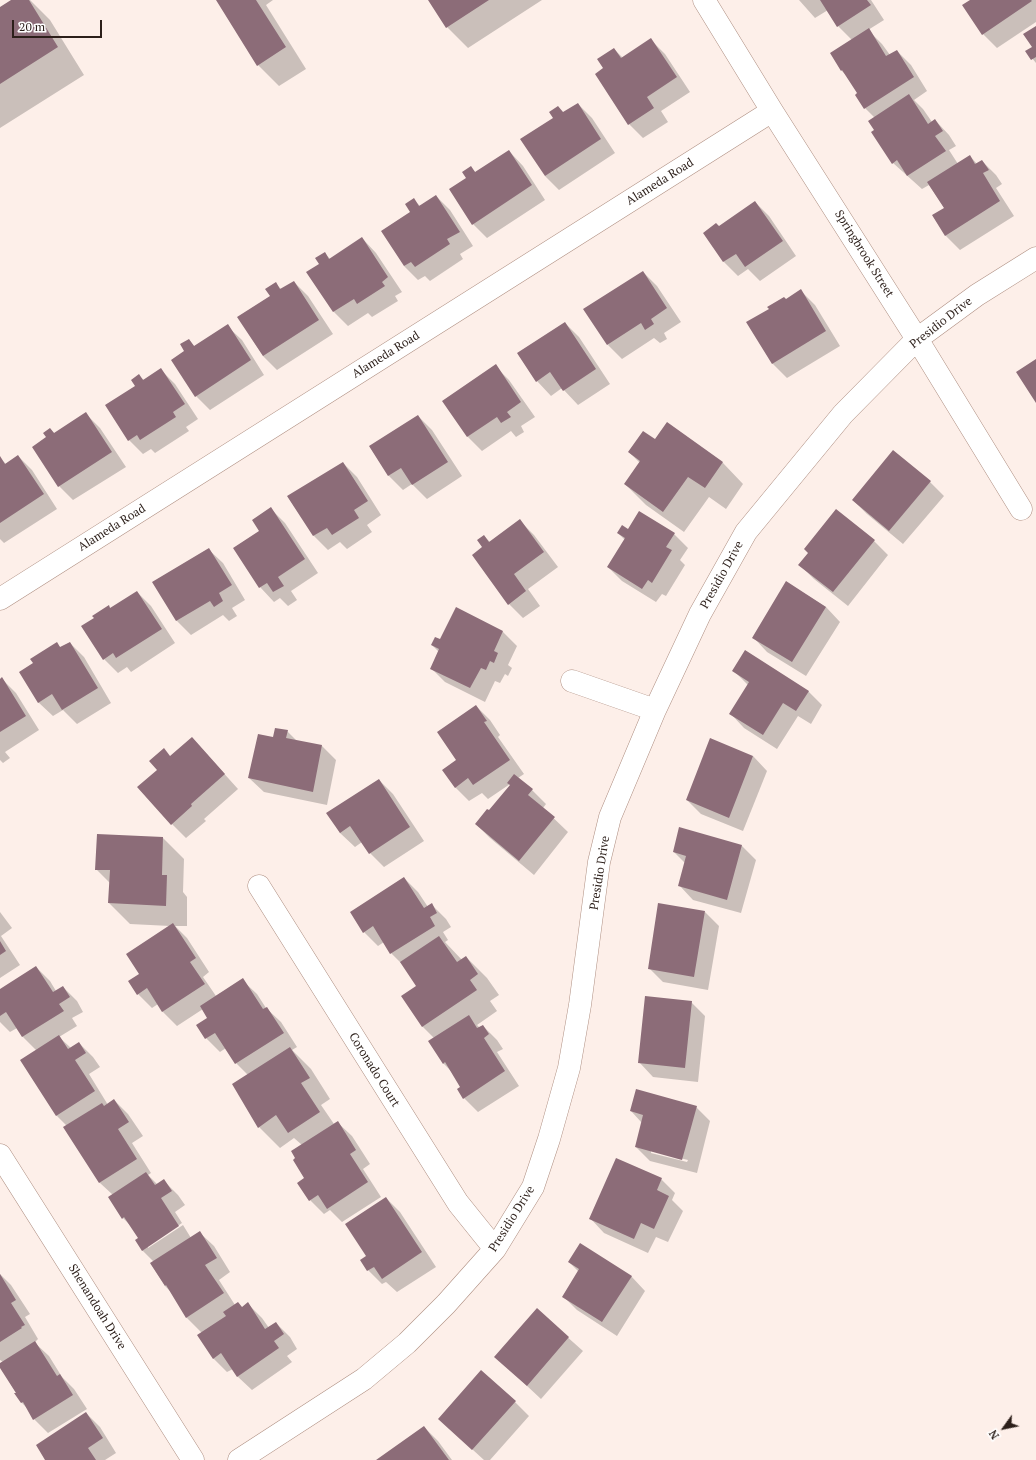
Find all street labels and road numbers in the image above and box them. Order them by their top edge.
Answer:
street label: Alameda Road [624,156,696,208]
street label: Springbrook Street [831,208,897,300]
street label: Presidio Drive [907,294,975,352]
street label: Alameda Road [350,329,422,381]
street label: Alameda Road [76,502,148,554]
street label: Presidio Drive [698,539,746,611]
street label: Presidio Drive [587,835,613,911]
street label: Coronado Court [345,1030,403,1110]
street label: Presidio Drive [486,1183,538,1255]
street label: Shenandoah Drive [65,1262,129,1352]

